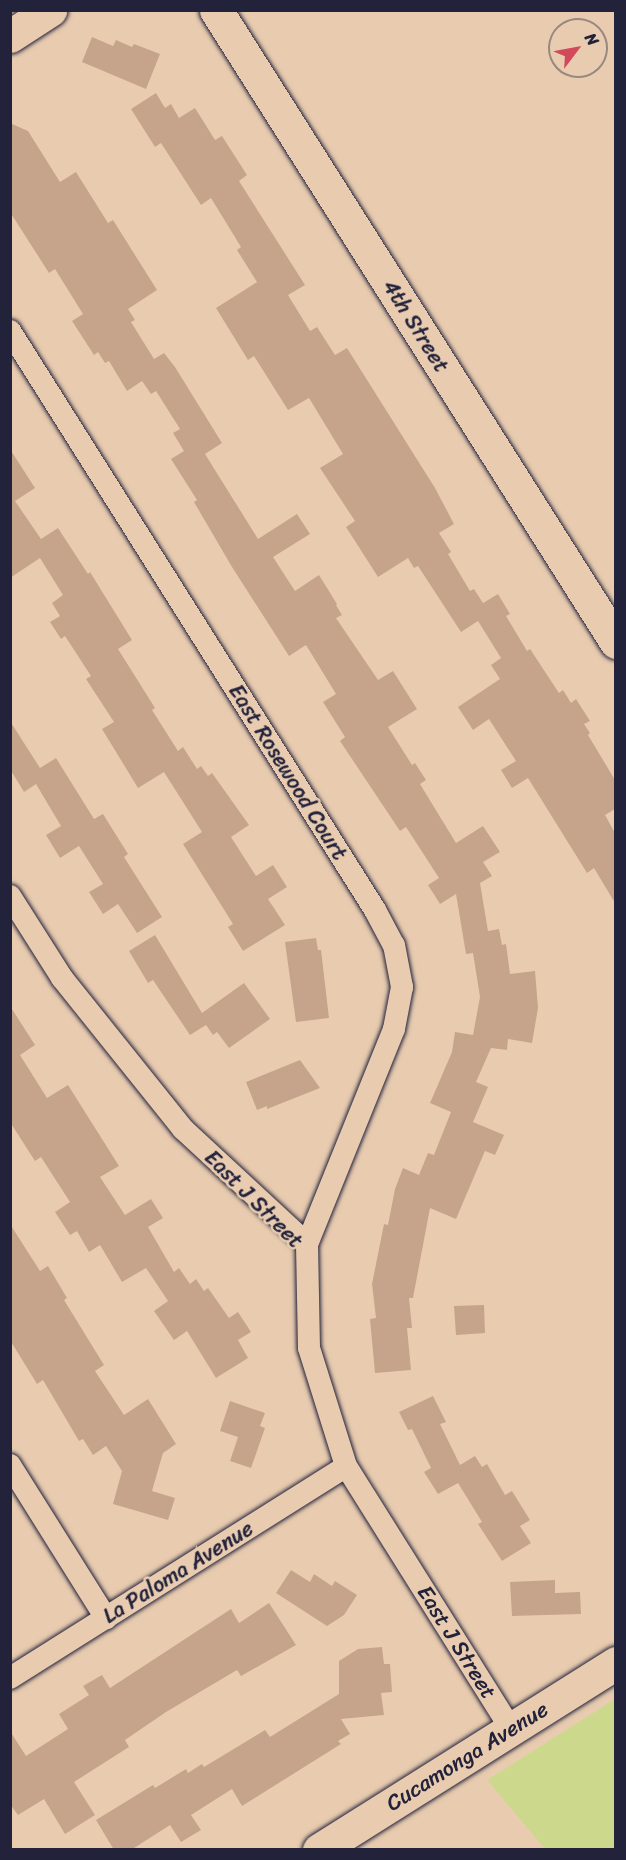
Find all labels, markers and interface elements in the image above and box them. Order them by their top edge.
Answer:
north arrow [548,18,608,78]
text: N [577,27,607,52]
street label: 4th Street [377,275,455,377]
street label: East Rosewood Court [223,678,353,866]
street label: East J Street [199,1144,309,1254]
street label: La Paloma Avenue [98,1515,258,1629]
street label: East J Street [412,1580,502,1704]
street label: Cucamonga Avenue [381,1696,553,1816]

